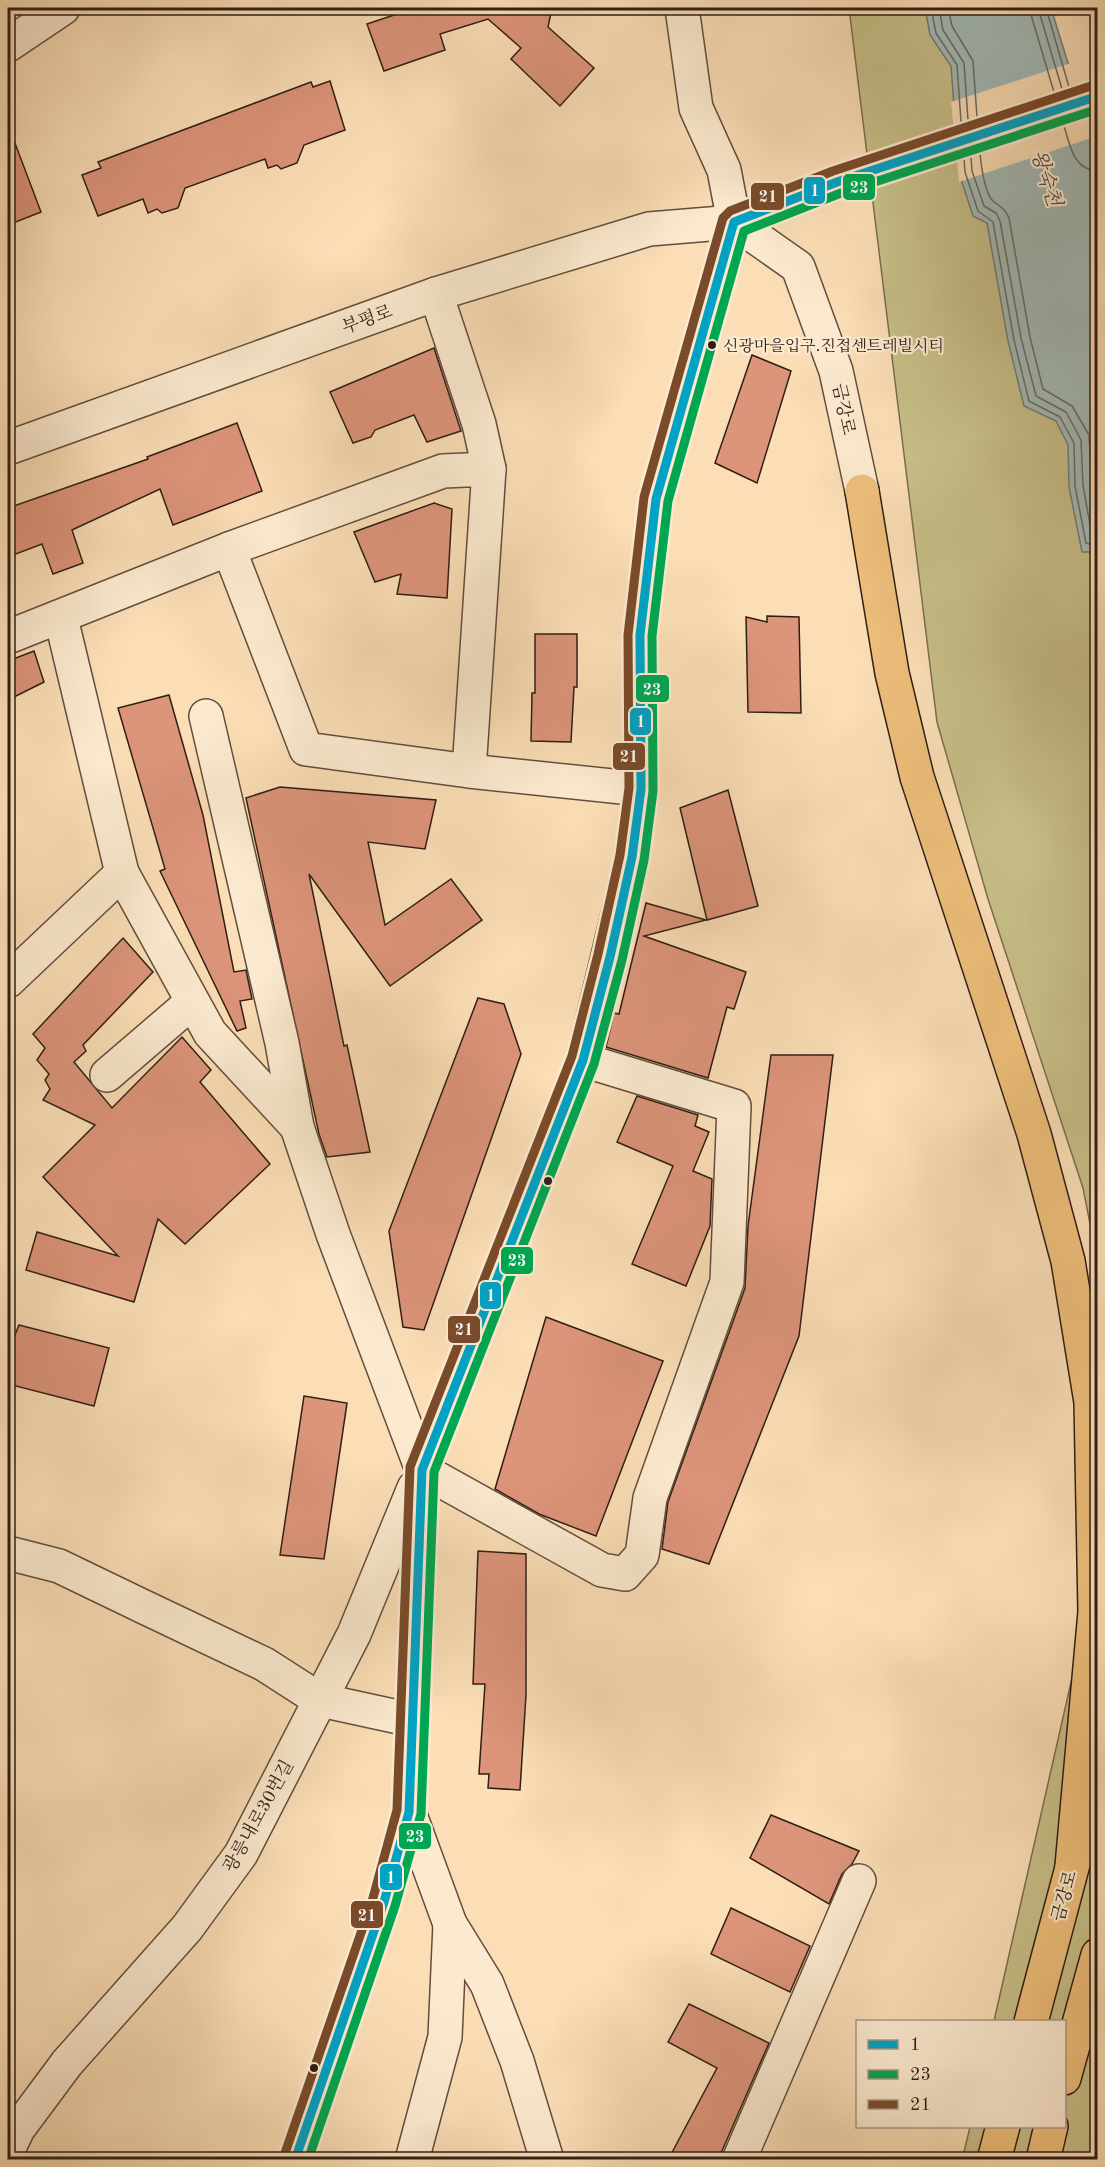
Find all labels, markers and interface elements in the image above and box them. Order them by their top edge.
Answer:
water label: 왕숙천 [1027,147,1067,211]
line badge: 23 [842,173,876,201]
line badge: 1 [803,176,826,205]
text: 23 [850,181,868,197]
line badge: 21 [750,182,785,211]
text: 1 [810,184,820,200]
text: 21 [759,190,777,206]
street label: 부평로 [339,302,395,337]
place label: 신광마을입구.진접센트레빌시티 [723,337,944,355]
marker: 신광마을입구.진접센트레빌시티 [706,339,718,351]
street label: 금강로 [829,382,858,437]
line badge: 23 [635,674,670,703]
text: 23 [643,683,661,699]
line badge: 1 [629,707,652,736]
text: 1 [636,715,646,731]
line badge: 21 [612,742,646,771]
text: 21 [620,750,638,766]
unlabelled marker [542,1175,554,1187]
line badge: 23 [500,1246,534,1275]
text: 23 [508,1254,526,1270]
line badge: 1 [479,1281,502,1310]
text: 1 [486,1289,496,1305]
line badge: 21 [447,1315,481,1344]
text: 21 [455,1323,473,1339]
street label: 광릉내로30번길 [220,1757,297,1876]
line badge: 23 [398,1822,432,1850]
text: 23 [406,1830,424,1846]
line badge: 1 [379,1863,403,1891]
street label: 금강로 [1049,1868,1080,1924]
text: 1 [386,1871,396,1887]
line badge: 21 [350,1900,384,1929]
text: 21 [358,1909,376,1925]
legend [856,2020,1066,2128]
text: 1 [910,2036,920,2054]
unlabelled marker [308,2062,320,2074]
text: 23 [910,2066,931,2084]
text: 21 [910,2096,931,2114]

